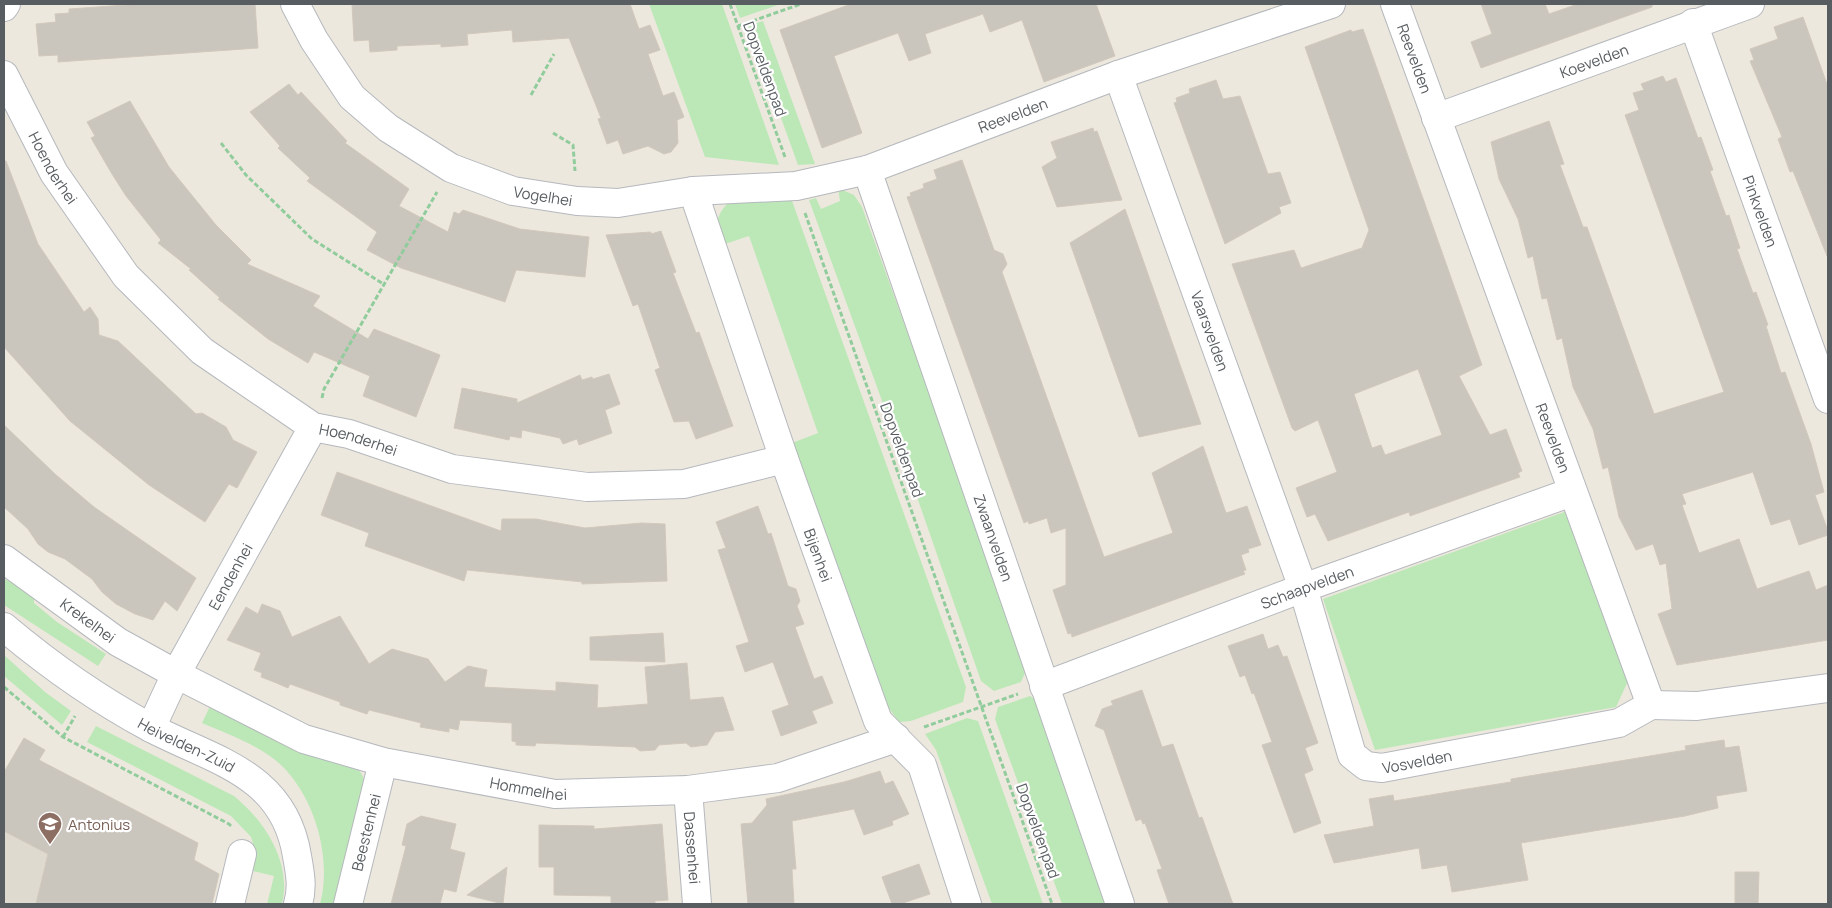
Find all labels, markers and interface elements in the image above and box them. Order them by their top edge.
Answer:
street label: Dopveldenpad [738,19,792,119]
street label: Reevelden [1393,21,1437,96]
street label: Koevelden [1557,39,1631,83]
street label: Reevelden [975,92,1051,138]
street label: Hoenderhei [24,128,83,208]
street label: Pinkvelden [1738,172,1783,250]
street label: Vogelhei [512,181,574,211]
street label: Vaarsvelden [1186,288,1234,374]
street label: Dopveldenpad [875,400,929,500]
street label: Reevelden [1531,400,1576,476]
street label: Hoenderhei [317,418,400,460]
street label: Zwaanvelden [969,491,1019,584]
street label: Bijenhei [799,525,838,584]
street label: Eendenhei [203,539,257,614]
street label: Schaapvelden [1257,560,1356,614]
street label: Krekelhei [56,593,120,647]
street label: Heivelden-Zuid [134,712,239,777]
street label: Vosvelden [1380,744,1454,778]
street label: Hommelhei [488,772,567,805]
street label: Dopveldenpad [1011,781,1065,881]
street label: Beestenhei [346,791,385,873]
school or university icon: Antonius [37,811,63,845]
street label: Dassenhei [679,811,706,885]
place label: Antonius [68,814,130,835]

